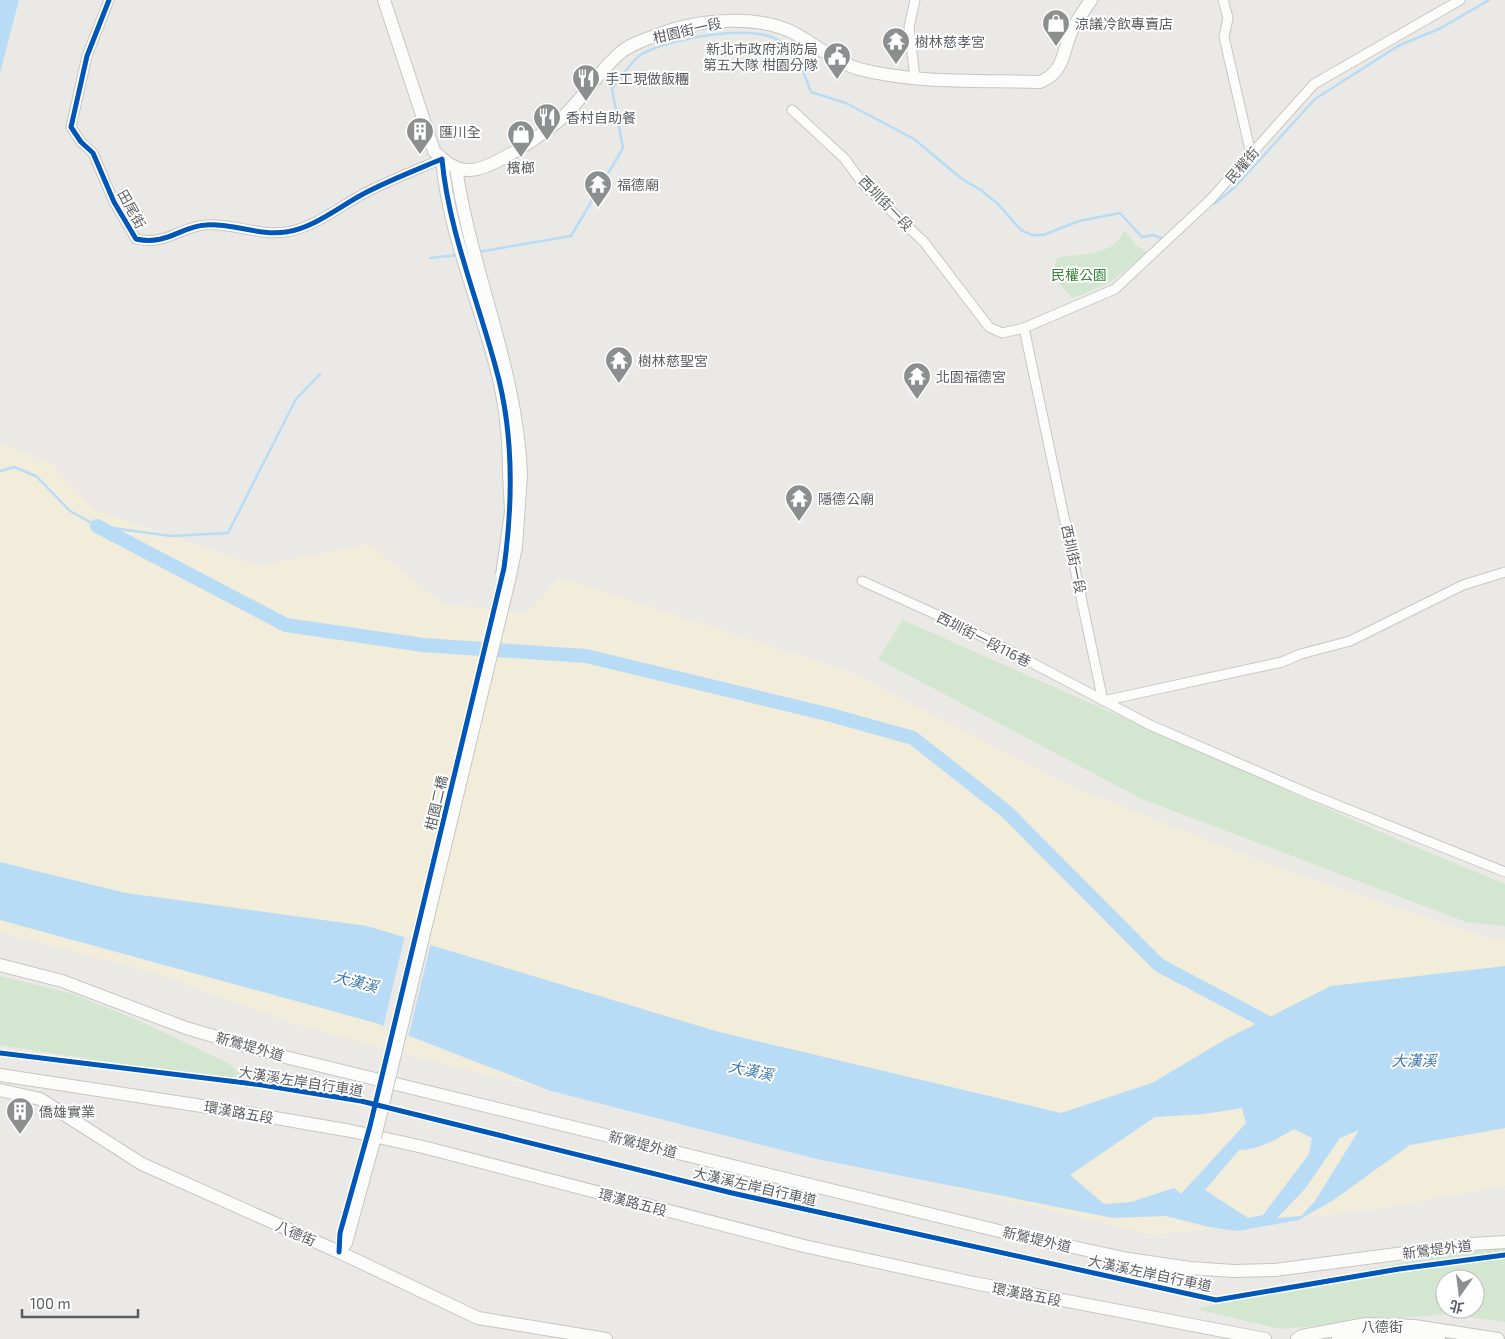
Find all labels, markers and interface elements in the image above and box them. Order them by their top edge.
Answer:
shop icon: 涼議冷飲專賣店 [1041,8,1071,47]
street label: 柑園街一段 [651,14,723,46]
place label: 涼議冷飲專賣店 [1075,15,1173,32]
temple icon: 樹林慈孝宮 [881,26,911,65]
place label: 樹林慈孝宮 [915,33,985,50]
place label: 新北市政府消防局 第五大隊 柑園分隊 [703,40,818,73]
public building icon: 新北市政府消防局 第五大隊 柑園分隊 [822,41,852,80]
restaurant icon: 手工現做飯糰 [571,63,601,102]
place label: 手工現做飯糰 [605,70,689,87]
restaurant icon: 香村自助餐 [532,102,562,141]
place label: 香村自助餐 [566,109,636,126]
building icon: 匯川全 [405,116,435,155]
shop icon: 檳榔 [506,119,536,158]
place label: 匯川全 [439,123,481,140]
street label: 民權街 [1222,144,1262,186]
place label: 檳榔 [507,159,535,176]
temple icon: 福德廟 [583,169,613,208]
street label: 西圳街一段 [856,172,916,234]
place label: 福德廟 [617,176,659,193]
street label: 田尾街 [114,187,150,231]
park label: 民權公園 [1051,266,1107,283]
temple icon: 樹林慈聖宮 [604,345,634,384]
place label: 樹林慈聖宮 [638,352,708,369]
temple icon: 北園福德宮 [902,361,932,400]
place label: 北園福德宮 [936,368,1006,385]
temple icon: 隱德公廟 [784,483,814,522]
place label: 隱德公廟 [818,490,874,507]
street label: 西圳街一段 [1058,523,1090,595]
street label: 西圳街一段116巷 [934,608,1034,670]
street label: 柑園二橋 [421,774,451,832]
water label: 大漢溪 [332,967,382,996]
street label: 新鶯堤外道 [214,1028,286,1064]
water label: 大漢溪 [1391,1051,1438,1069]
water label: 大漢溪 [727,1057,777,1084]
street label: 大漢溪左岸自行車道 [237,1063,365,1099]
building icon: 僑雄實業 [5,1096,35,1135]
street label: 環漢路五段 [203,1098,275,1126]
place label: 僑雄實業 [39,1103,95,1120]
street label: 新鶯堤外道 [607,1127,679,1161]
street label: 大漢溪左岸自行車道 [692,1164,818,1208]
street label: 環漢路五段 [597,1185,669,1219]
street label: 八德街 [273,1217,319,1249]
street label: 新鶯堤外道 [1001,1223,1073,1255]
street label: 新鶯堤外道 [1401,1236,1473,1262]
street label: 大漢溪左岸自行車道 [1087,1252,1213,1294]
north arrow [1435,1269,1485,1319]
street label: 環漢路五段 [991,1279,1063,1309]
scale bar [22,1286,139,1318]
text: 100 m [30,1294,71,1312]
text: 北 [1448,1297,1466,1317]
street label: 八德街 [1361,1318,1403,1335]

